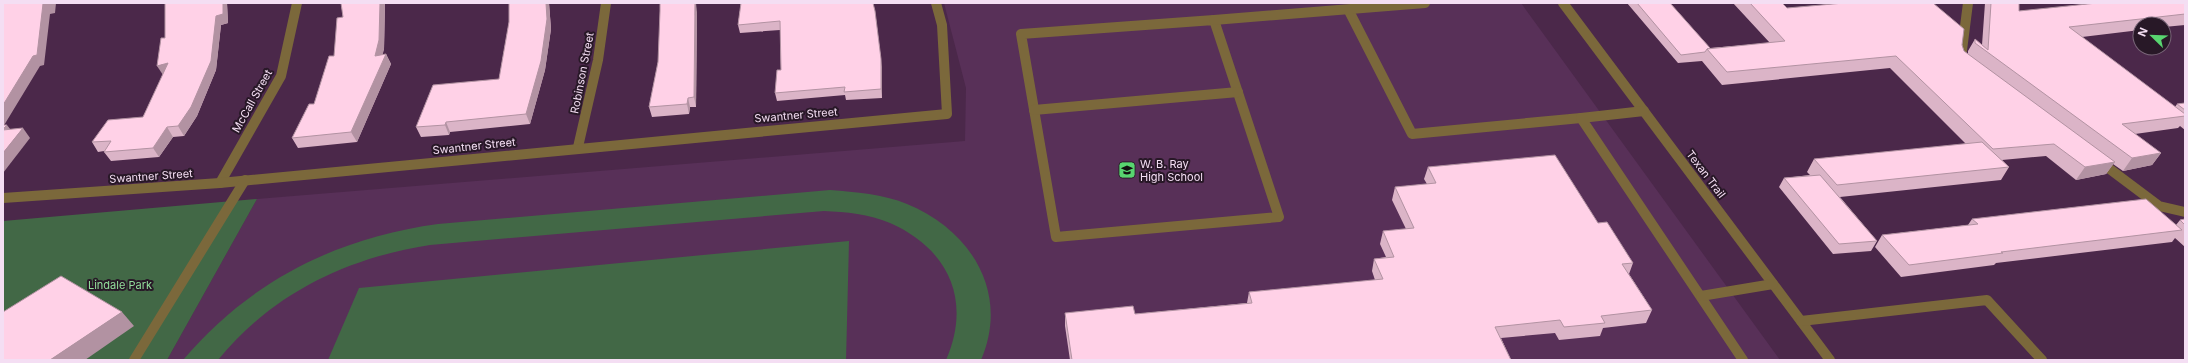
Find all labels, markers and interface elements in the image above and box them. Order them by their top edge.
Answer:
north arrow [2132,16,2172,56]
text: N [2135,25,2151,39]
street label: Robinson Street [567,31,597,115]
street label: McCall Street [229,67,275,135]
street label: Swantner Street [754,104,839,126]
street label: Swantner Street [432,135,517,157]
street label: Texan Trail [1683,147,1729,201]
place label: W. B. Ray High School [1140,157,1203,184]
school or university icon: W. B. Ray High School [1117,160,1137,180]
street label: Swantner Street [109,166,194,186]
park label: Lindale Park [88,278,152,292]

